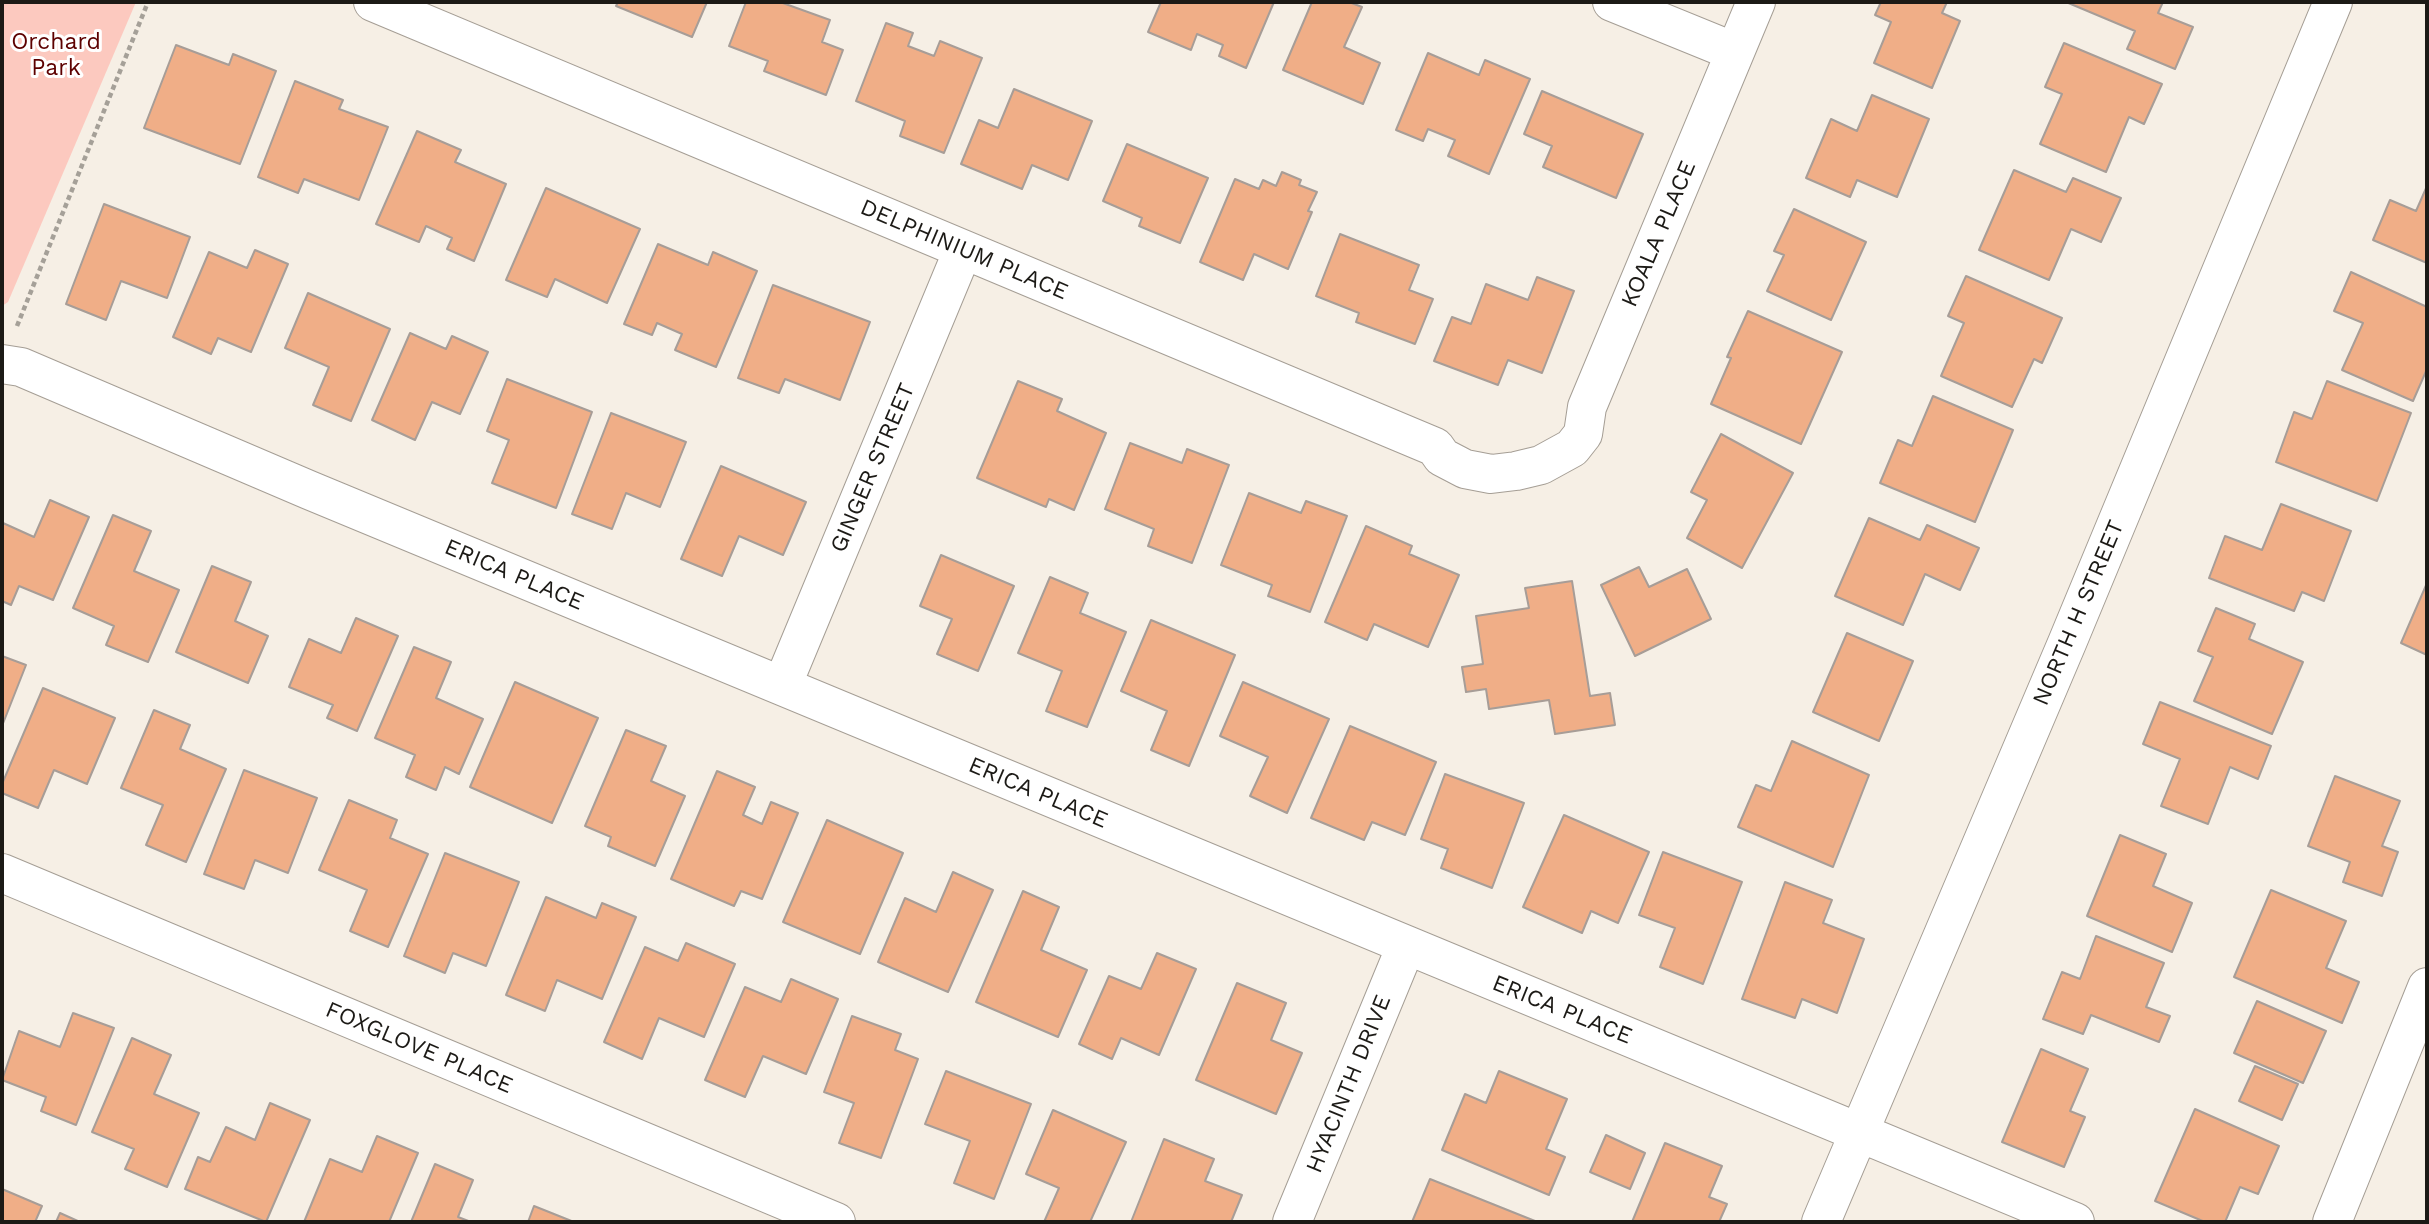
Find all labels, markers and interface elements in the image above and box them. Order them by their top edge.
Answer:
park label: Orchard Park [11,28,101,82]
street label: KOALA PLACE [1616,157,1702,311]
street label: DELPHINIUM PLACE [856,194,1072,306]
street label: GINGER STREET [825,379,921,557]
street label: NORTH H STREET [2027,516,2131,710]
street label: ERICA PLACE [440,533,588,617]
street label: ERICA PLACE [964,751,1112,835]
street label: ERICA PLACE [1488,969,1636,1051]
street label: HYACINTH DRIVE [1301,991,1397,1177]
street label: FOXGLOVE PLACE [321,996,517,1100]

